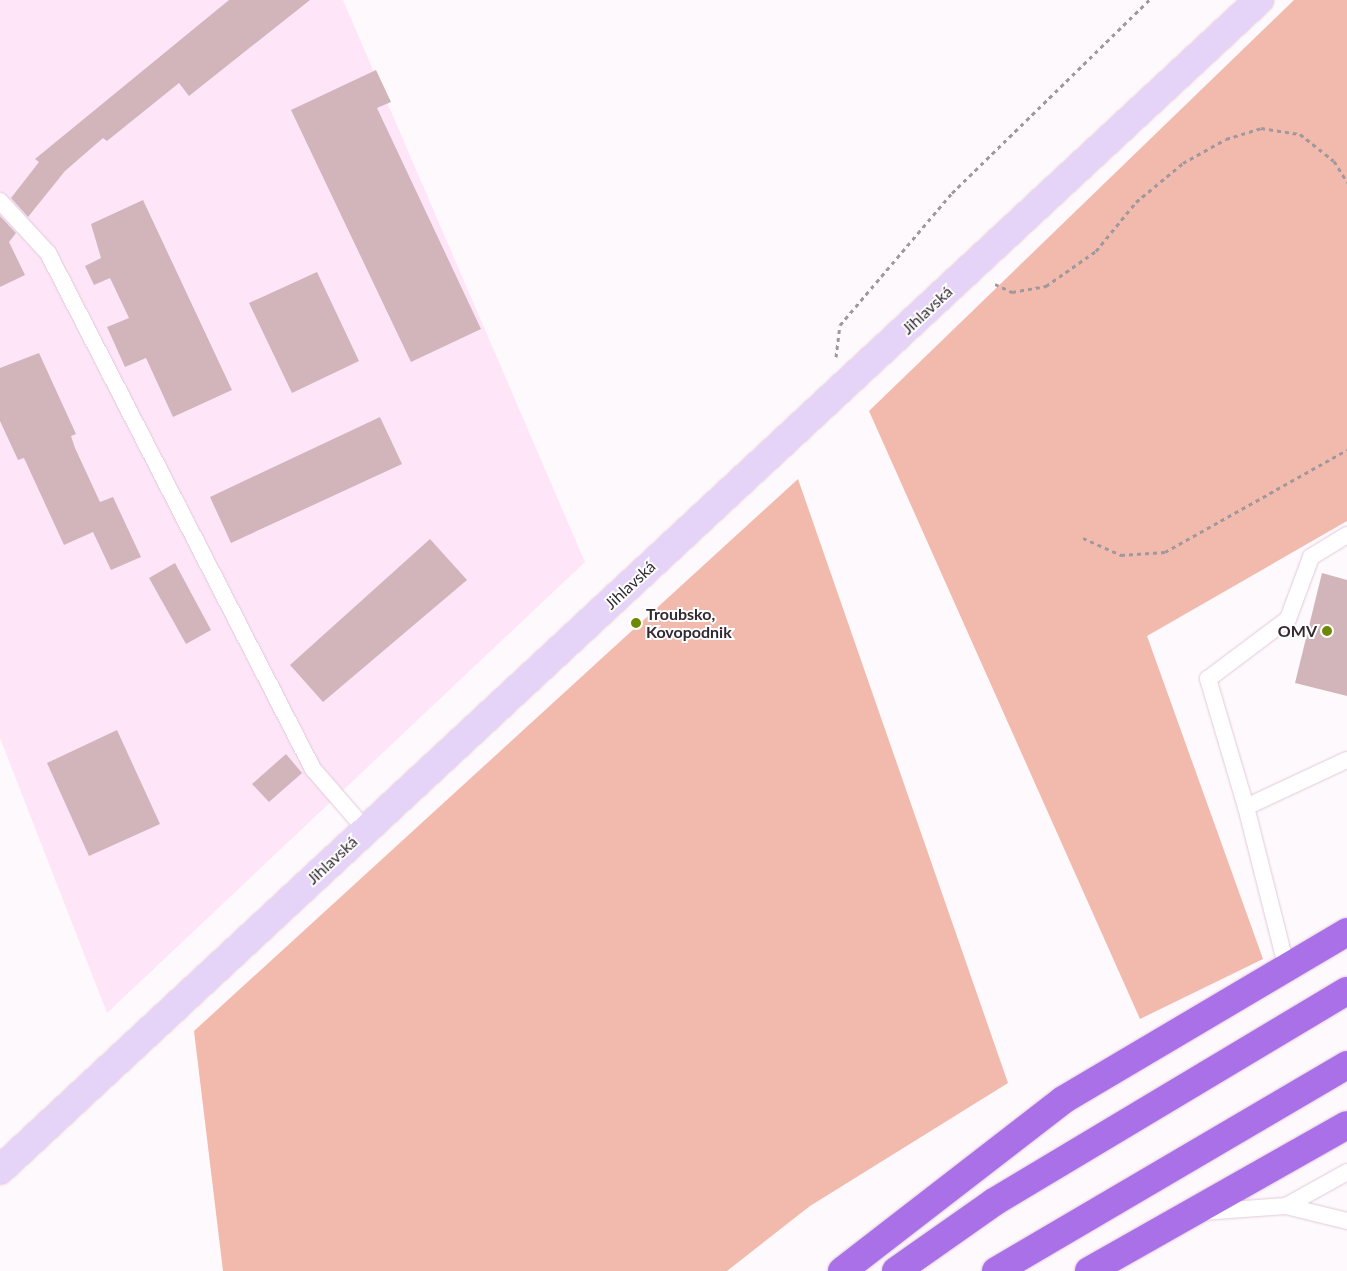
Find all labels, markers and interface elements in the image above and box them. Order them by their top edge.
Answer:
street label: Jihlavská [898,282,956,338]
street label: Jihlavská [601,557,659,613]
place label: Troubsko, Kovopodnik [646,604,732,642]
marker: Troubsko, Kovopodnik [630,617,642,629]
place label: OMV [1278,621,1317,641]
marker: OMV [1321,625,1333,637]
street label: Jihlavská [303,832,361,888]

